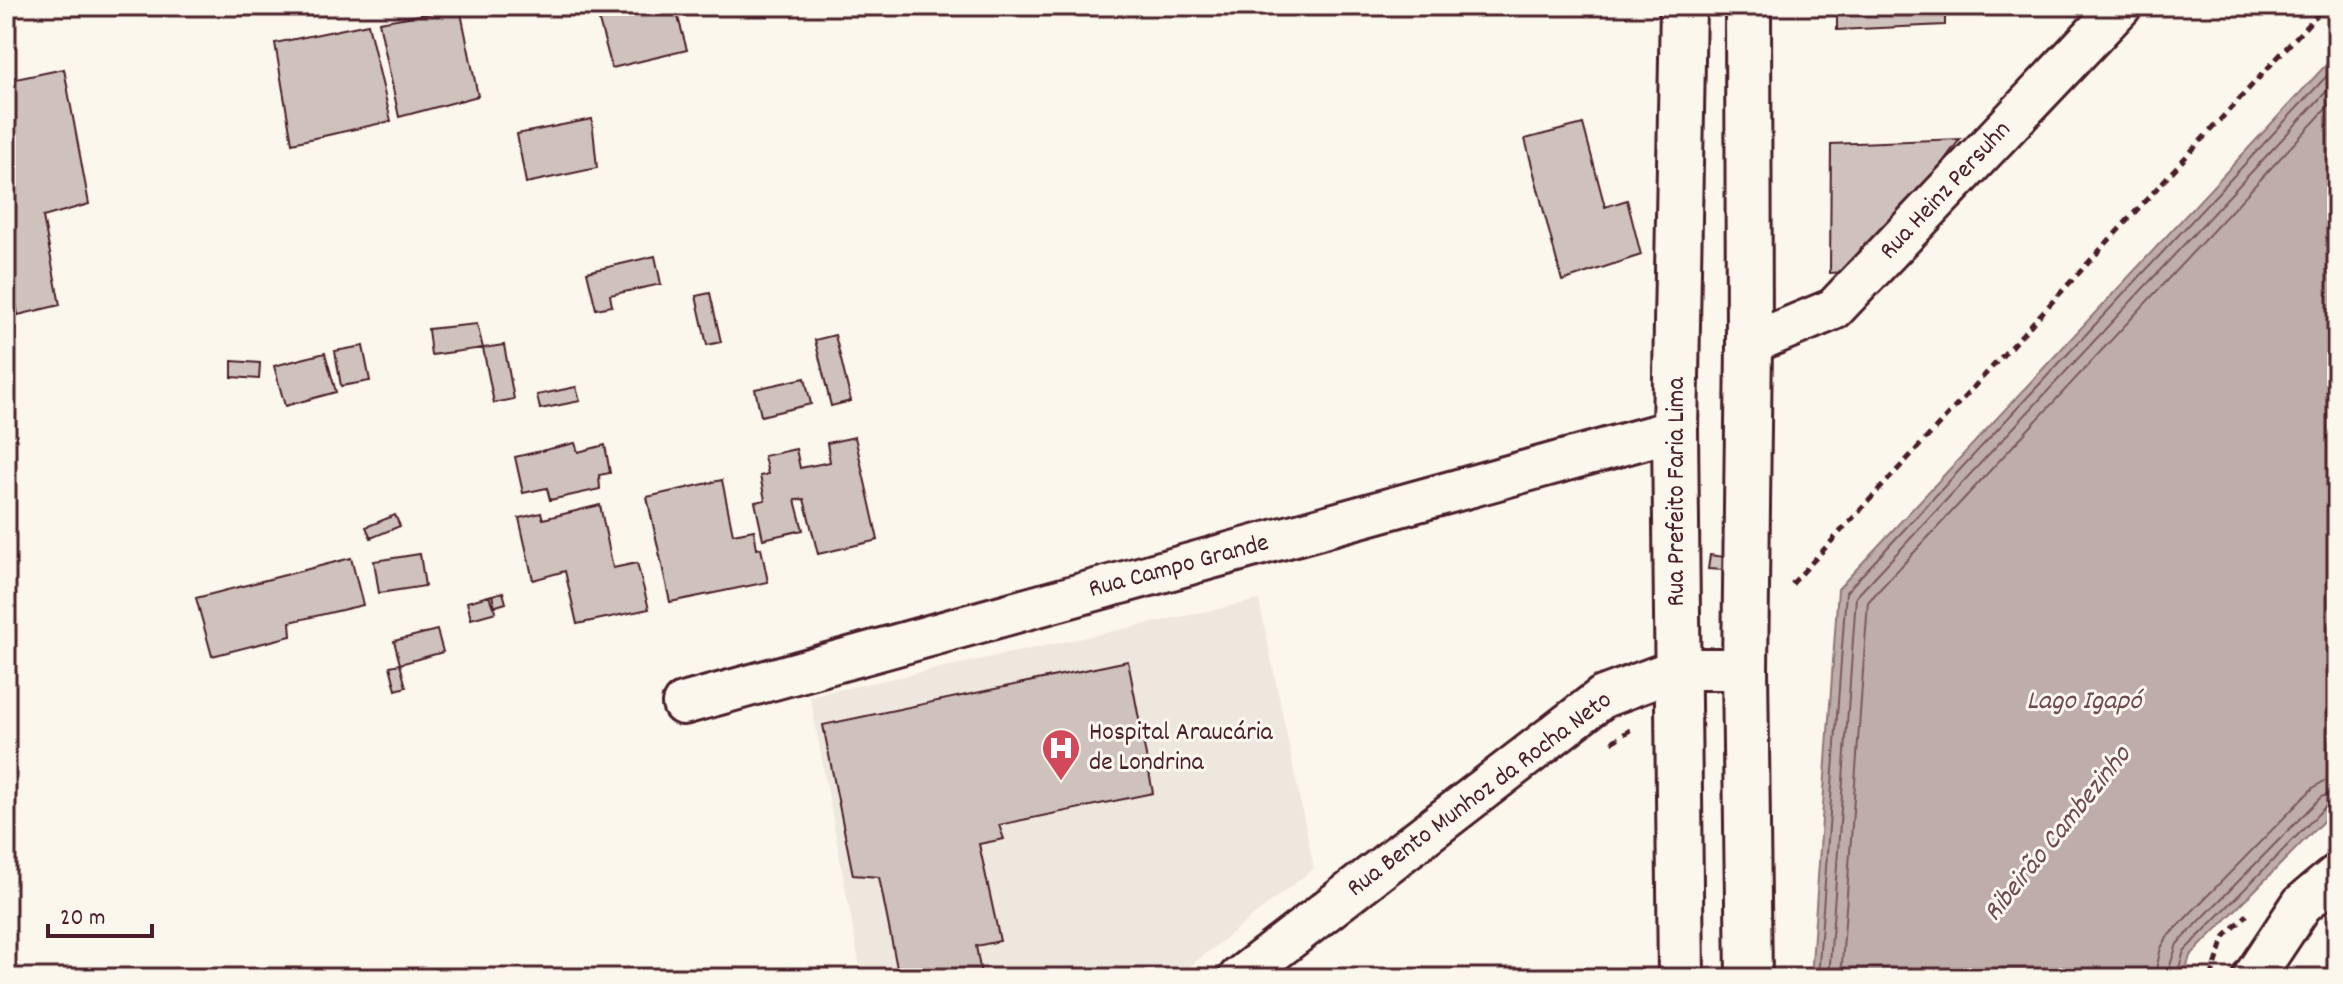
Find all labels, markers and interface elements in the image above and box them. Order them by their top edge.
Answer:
street label: Rua Heinz Persuhn [1872,113,2020,269]
street label: Rua Prefeito Faria Lima [1659,377,1696,607]
street label: Rua Campo Grande [1085,525,1273,609]
street label: Rua Bento Munhoz da Rocha Neto [1340,683,1620,907]
water label: Lago Igapó [2026,683,2145,723]
place label: Hospital Araucária de Londrina [1089,715,1274,782]
hospital icon: Hospital Araucária de Londrina [1040,727,1082,782]
water label: Ribeirão Cambezinho [1975,737,2144,932]
scale bar [48,888,152,938]
text: 20 m [60,902,106,936]

